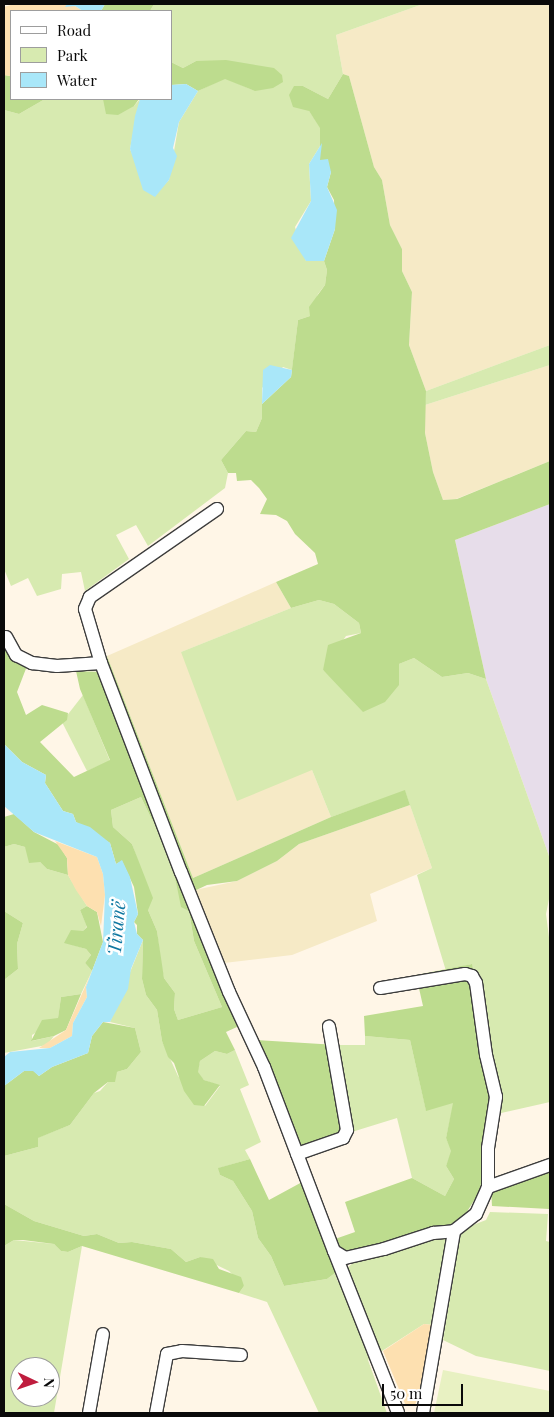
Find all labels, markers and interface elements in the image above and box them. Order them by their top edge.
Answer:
legend [10,10,172,100]
text: Road [57,20,91,40]
text: Park [57,45,88,65]
text: Water [57,70,97,90]
water label: Tiranë [102,900,130,956]
north arrow [10,1357,60,1407]
scale bar [384,1374,465,1406]
text: N [40,1377,59,1388]
text: 50 m [390,1383,422,1403]

